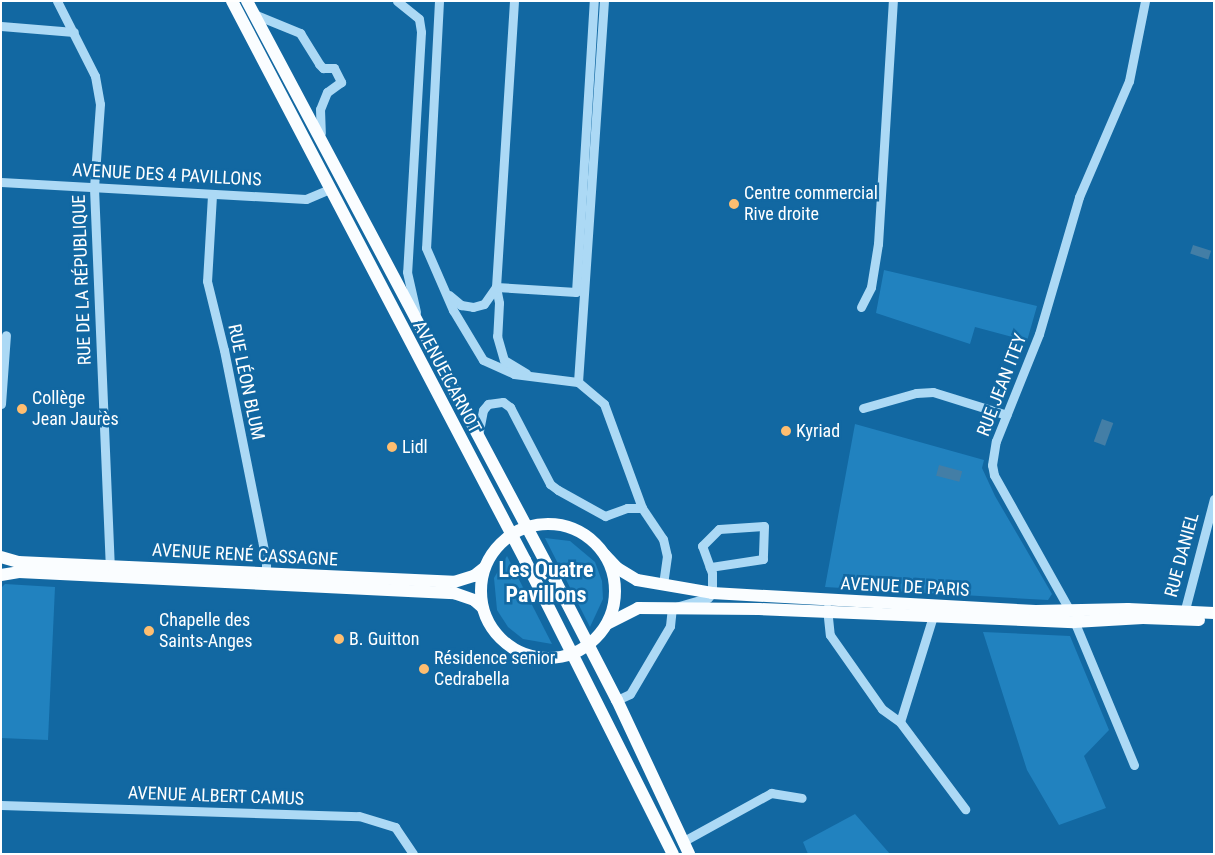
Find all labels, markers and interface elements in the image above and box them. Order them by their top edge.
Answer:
street label: AVENUE DES 4 PAVILLONS [72,159,262,191]
place label: Centre commercial Rive droite [744,183,878,225]
street label: RUE DE LA RÉPUBLIQUE [68,194,96,366]
marker: Centre commercial Rive droite [728,198,740,210]
street label: AVENUE CARNOT [408,317,486,437]
street label: RUE LÉON BLUM [223,322,269,442]
street label: RUE JEAN ITEY [973,331,1031,439]
place label: Collège Jean Jaurès [32,388,119,430]
marker: Collège Jean Jaurès [16,403,28,415]
place label: Kyriad [796,420,840,442]
marker: Kyriad [780,425,792,437]
place label: Lidl [402,436,428,458]
marker: Lidl [386,441,398,453]
street label: RUE DANIEL [1160,510,1204,600]
street label: AVENUE RENÉ CASSAGNE [152,539,338,571]
district label: Les Quatre Pavillons [499,556,593,608]
street label: AVENUE DE PARIS [840,573,970,601]
place label: Chapelle des Saints-Anges [159,610,252,652]
marker: Chapelle des Saints-Anges [143,625,155,637]
place label: B. Guitton [349,628,419,650]
marker: B. Guitton [333,633,345,645]
place label: Résidence senior Cedrabella [434,648,555,691]
marker: Résidence senior Cedrabella [418,663,430,675]
street label: AVENUE ALBERT CAMUS [127,782,305,810]

